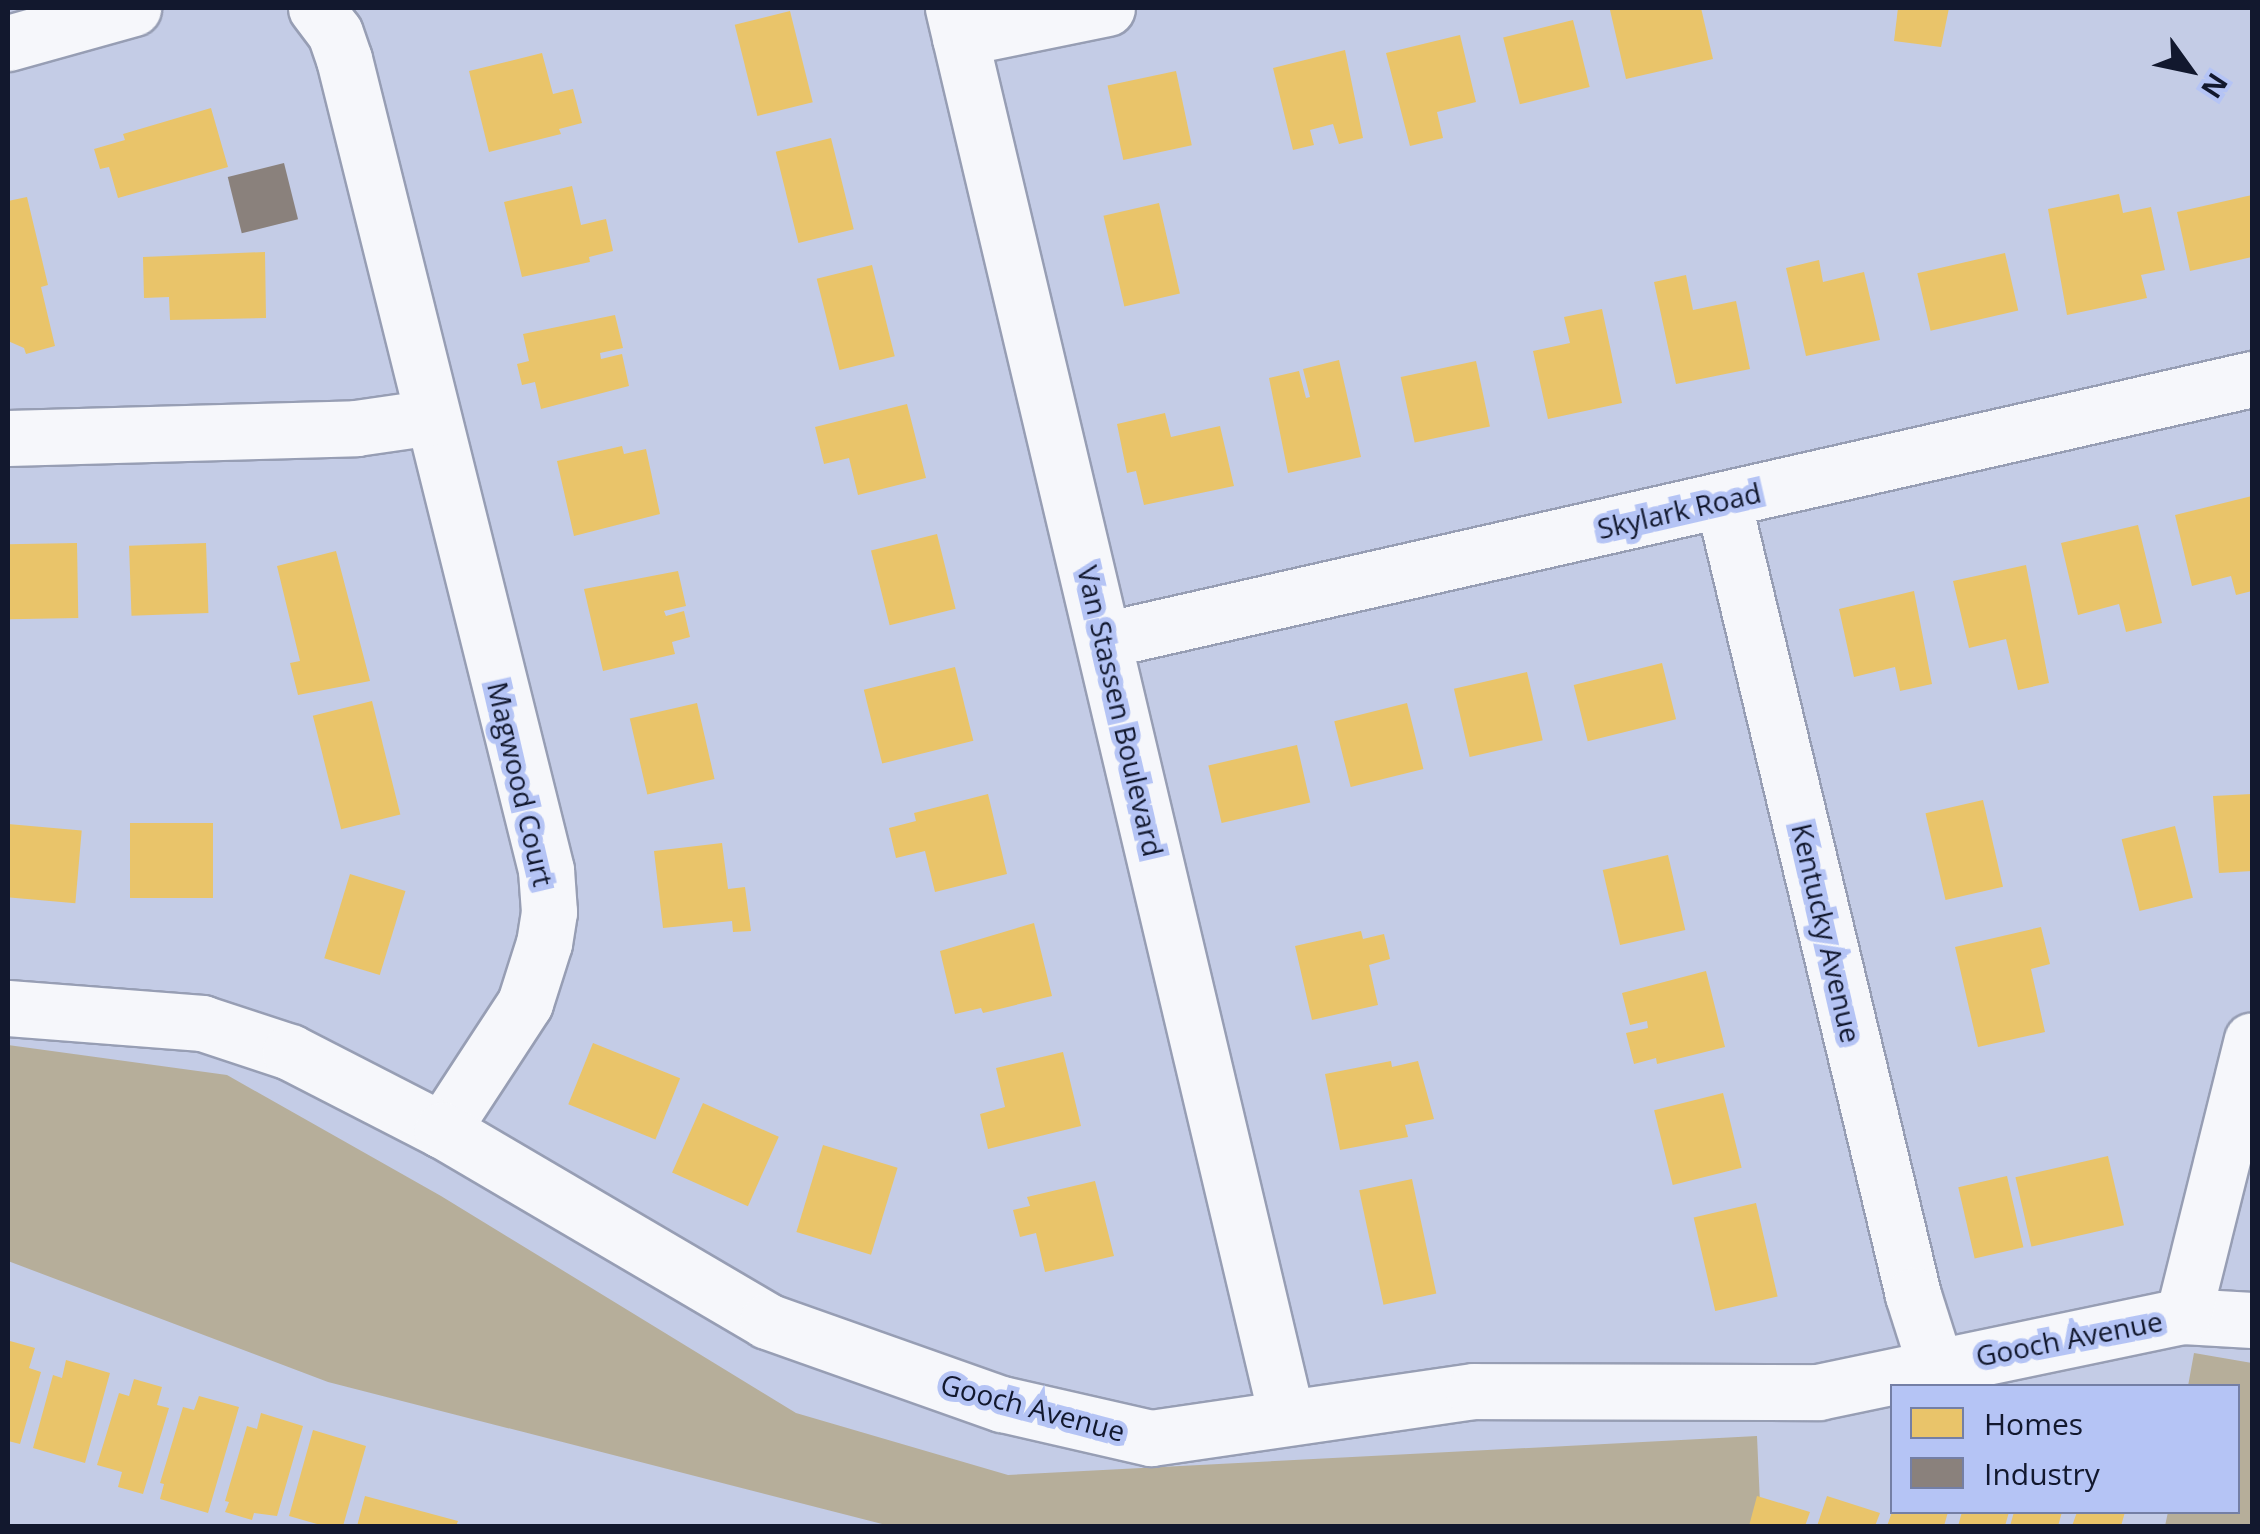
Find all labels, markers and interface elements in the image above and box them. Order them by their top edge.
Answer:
north arrow [2140,20,2240,120]
text: N [2193,66,2237,106]
street label: Skylark Road [1594,475,1764,545]
street label: Van Stassen Boulevard [1071,562,1171,860]
street label: Magwood Court [481,678,561,890]
street label: Kentucky Avenue [1785,820,1869,1046]
street label: Gooch Avenue [1973,1303,2165,1373]
street label: Gooch Avenue [937,1366,1129,1448]
legend [1890,1384,2240,1514]
text: Homes [1984,1403,2083,1444]
text: Industry [1984,1453,2100,1494]

